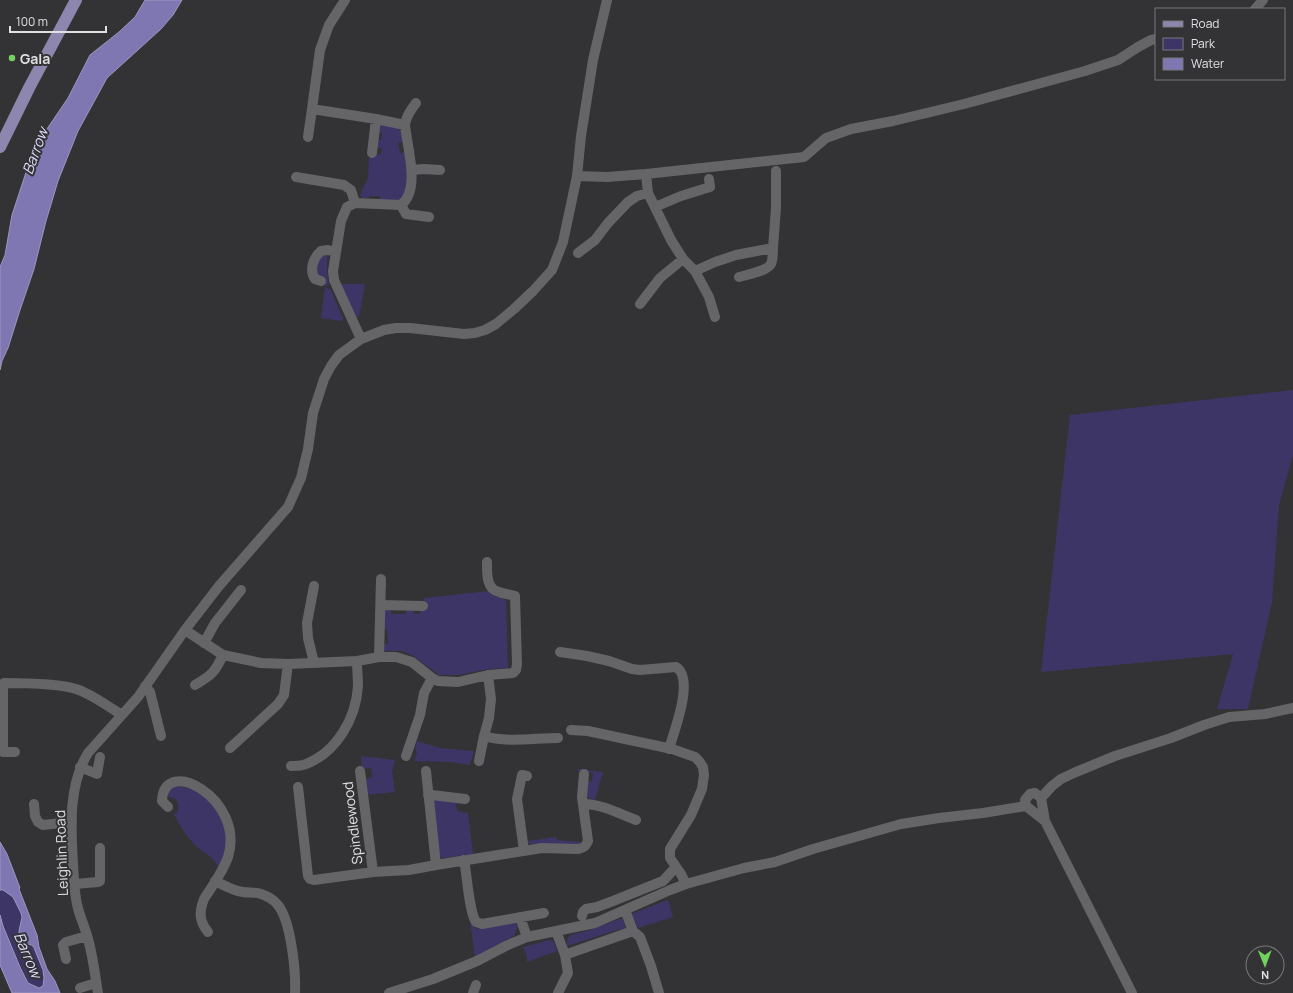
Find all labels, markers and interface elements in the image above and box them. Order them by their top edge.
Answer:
scale bar [10,8,106,34]
legend [1155,8,1285,80]
text: 100 m [16,13,48,30]
text: Road [1191,15,1219,32]
text: Park [1191,35,1216,52]
place label: Gala [20,49,50,68]
marker: Gala [7,53,17,63]
text: Water [1191,55,1225,72]
water label: Barrow [17,122,54,177]
street label: Spindlewood [337,781,367,865]
street label: Leighlin Road [50,810,72,896]
water label: Barrow [9,929,48,984]
north arrow [1245,945,1285,985]
text: N [1261,968,1269,983]

